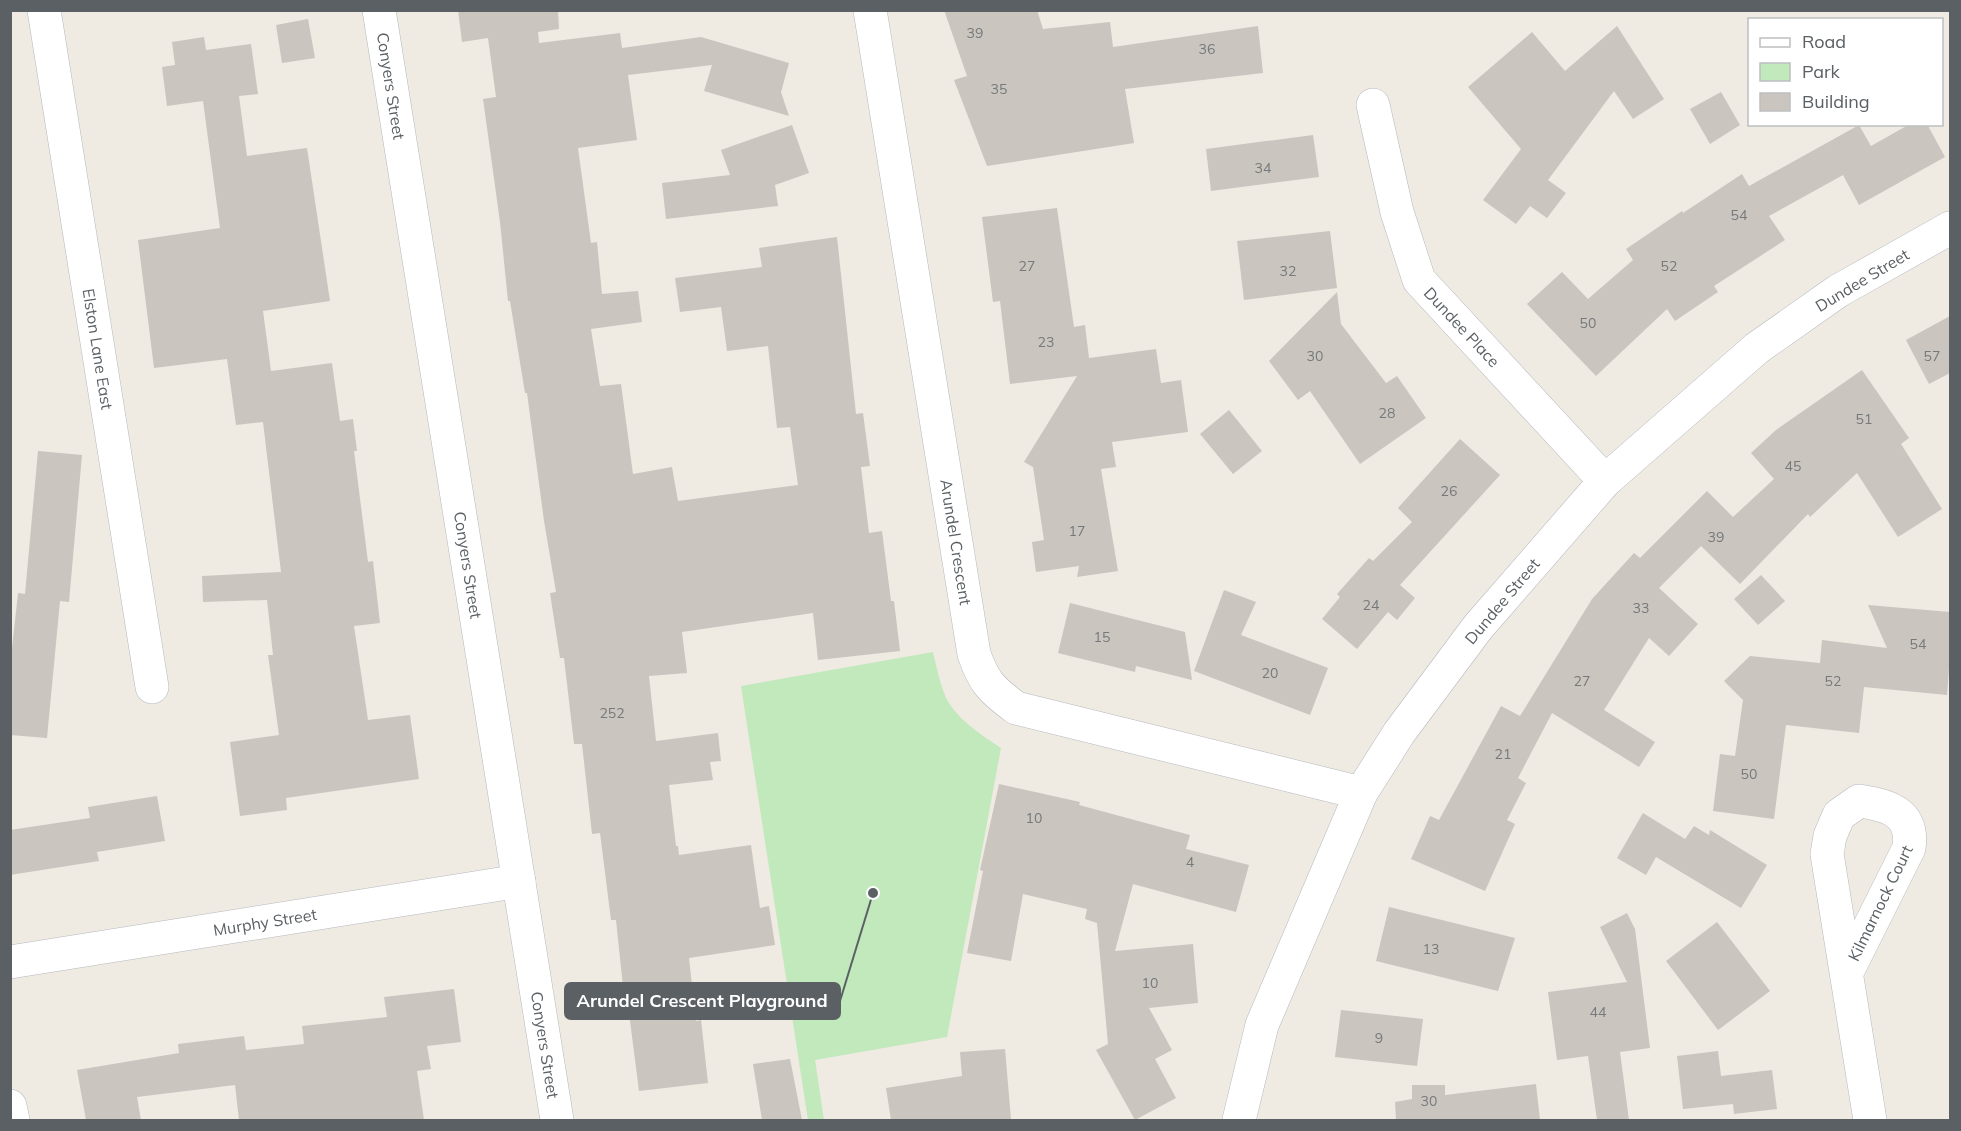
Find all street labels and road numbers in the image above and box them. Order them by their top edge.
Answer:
street label: Conyers Street [373,31,409,141]
street label: Dundee Street [1811,244,1913,316]
street label: Dundee Place [1420,283,1504,371]
street label: Elston Lane East [79,287,117,411]
street label: Arundel Crescent [936,478,976,607]
street label: Conyers Street [450,510,486,620]
street label: Dundee Street [1460,554,1544,648]
street label: Kilmarnock Court [1843,841,1917,964]
street label: Murphy Street [212,904,319,940]
street label: Conyers Street [527,990,563,1100]

